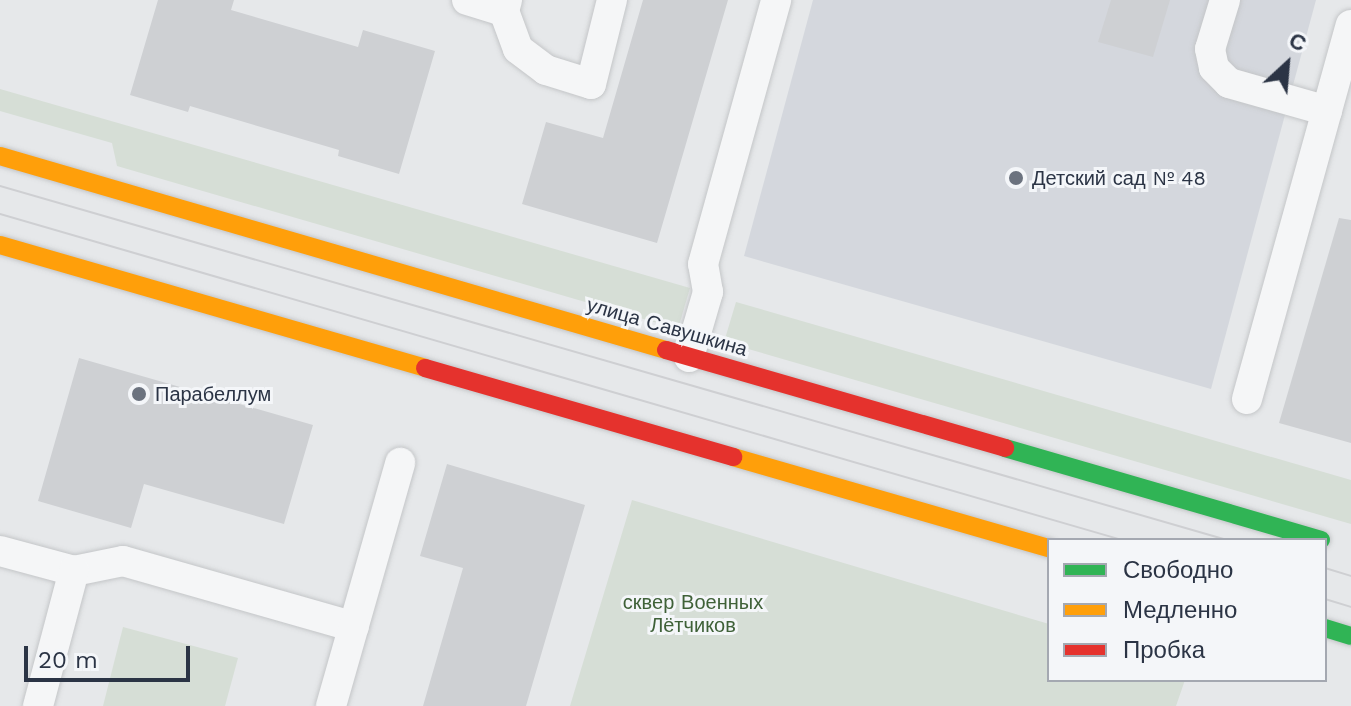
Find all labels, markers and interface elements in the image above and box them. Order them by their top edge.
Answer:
north arrow [1247,24,1327,104]
text: С [1285,27,1310,57]
place label: Детский сад № 48 [1032,166,1206,190]
marker: Детский сад № 48 [1007,169,1025,187]
street label: улица Савушкина [584,293,750,361]
place label: Парабеллум [155,382,271,406]
marker: Парабеллум [130,385,148,403]
legend [1047,538,1327,682]
text: Свободно [1123,556,1233,584]
park label: сквер Военных Лётчиков [623,590,763,637]
text: Медленно [1123,596,1237,624]
scale bar [28,630,194,680]
text: Пробка [1123,636,1205,664]
text: 20 m [38,646,98,674]

